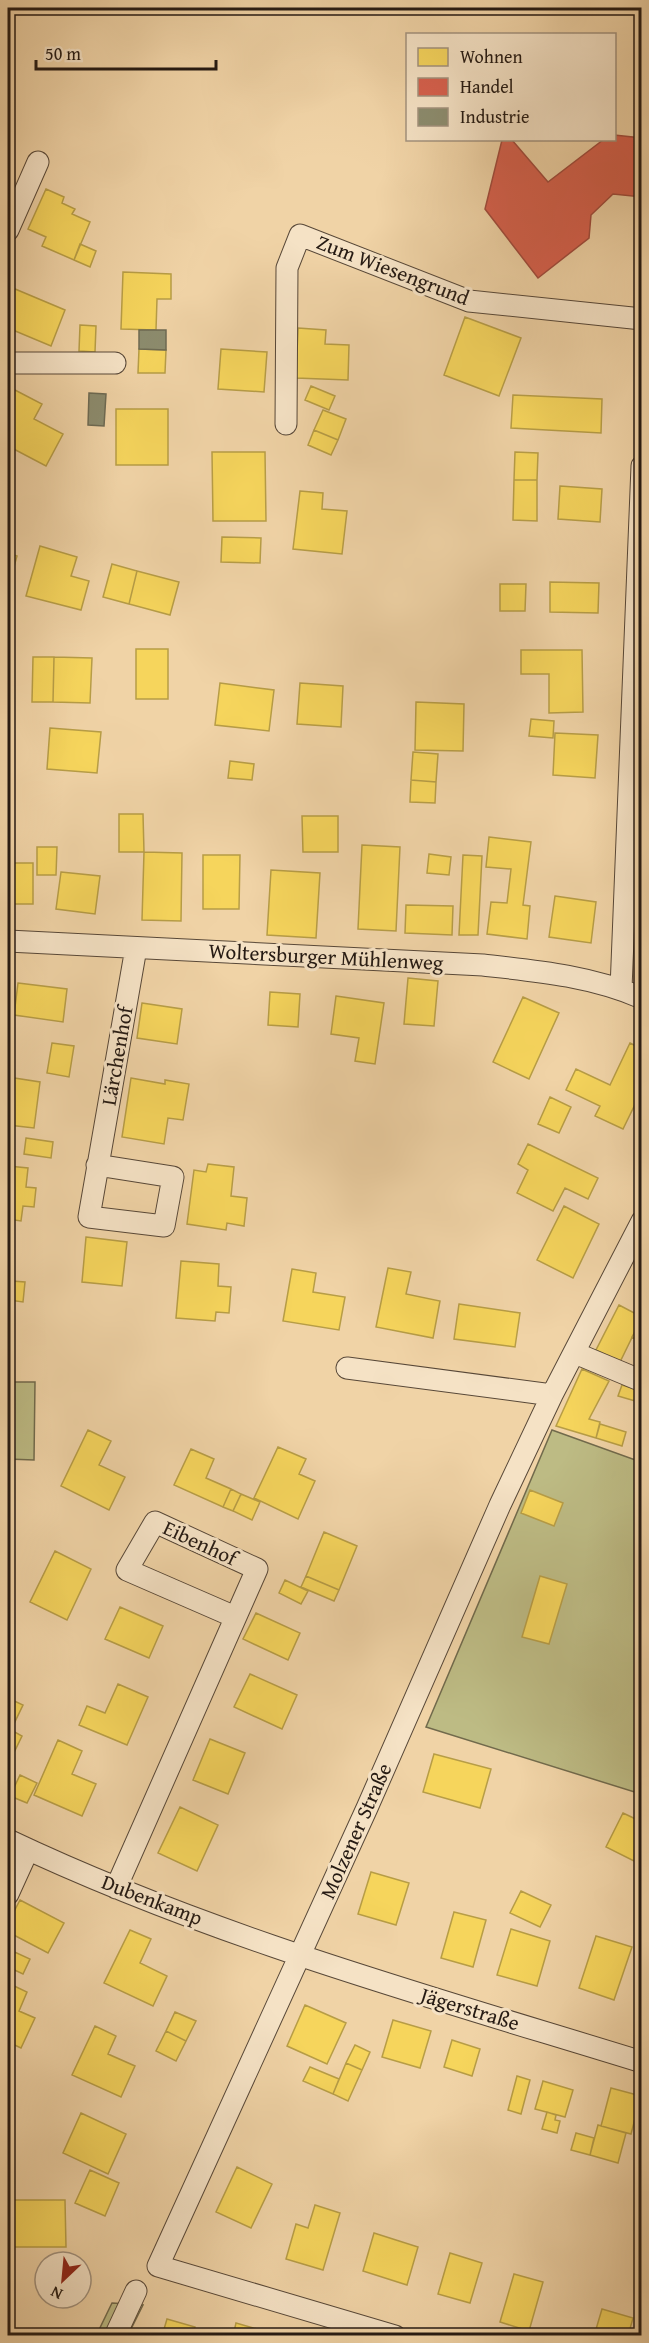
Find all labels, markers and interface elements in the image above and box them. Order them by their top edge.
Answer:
scale bar [36,33,216,71]
legend [406,33,616,141]
text: 50 m [45,40,81,67]
text: Wohnen [460,43,523,70]
text: Handel [460,73,514,100]
text: Industrie [460,103,529,130]
street label: Zum Wiesengrund [312,226,475,313]
street label: Woltersburger Mühlenweg [208,935,445,978]
street label: Lärchenhof [93,1002,141,1108]
street label: Eibenhof [158,1512,244,1574]
street label: Molzener Straße [312,1758,399,1904]
street label: Dubenkamp [97,1866,207,1933]
street label: Jägerstraße [414,1978,523,2038]
north arrow [33,2250,93,2310]
text: N [46,2280,66,2307]

